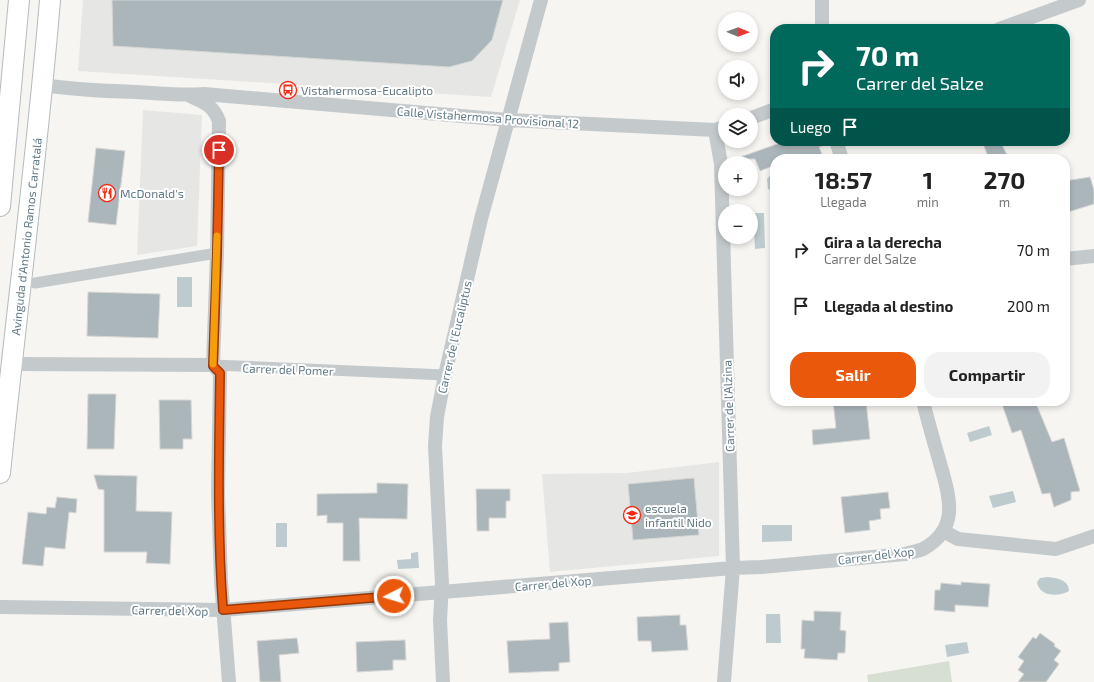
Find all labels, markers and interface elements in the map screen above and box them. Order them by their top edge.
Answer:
north arrow [718,12,758,52]
map controls [718,12,758,244]
text: 70 m [856,38,919,72]
icon: right [790,40,842,92]
button: sound [718,60,758,100]
text: Carrer del Salze [856,72,984,94]
bus stop icon: Vistahermosa-Eucalipto [278,80,298,100]
place label: Vistahermosa-Eucalipto [301,83,433,97]
street label: Calle Vistahermosa Provisional 12 [396,104,580,130]
button: layers [718,108,758,148]
icon: arrive [839,116,861,138]
text: Luego [790,118,831,136]
pin [202,133,236,167]
street label: Avinguda d'Antonio Ramos Carratalá [8,137,44,336]
icon: arrive [208,139,230,161]
button: + [718,156,758,196]
text: 18:57 [815,165,872,194]
text: 1 [923,165,933,194]
text: 270 [984,165,1025,194]
restaurant icon: McDonald's [97,183,117,203]
place label: McDonald's [120,186,184,200]
text: Llegada [820,194,867,210]
text: min [917,194,939,210]
text: m [999,194,1010,210]
button: − [718,204,758,244]
text: Gira a la derecha [824,233,942,251]
icon: right [790,239,812,261]
text: 70 m [1017,241,1050,259]
text: Carrer del Salze [824,251,916,267]
street label: Carrer de l'Eucaliptus [434,279,474,395]
icon: arrive [790,295,812,317]
text: Llegada al destino [824,297,953,315]
text: 200 m [1007,297,1050,315]
button: Salir [790,352,916,398]
button: Compartir [924,352,1050,398]
street label: Carrer del Pomer [242,360,334,378]
street label: Carrer de l'Alzina [719,360,737,452]
place label: escuela infantil Nido [645,501,712,529]
school or university icon: escuela infantil Nido [622,505,642,525]
street label: Carrer del Xop [837,543,915,567]
street label: Carrer del Xop [514,573,592,593]
position arrow [373,575,415,617]
street label: Carrer del Xop [131,602,209,618]

